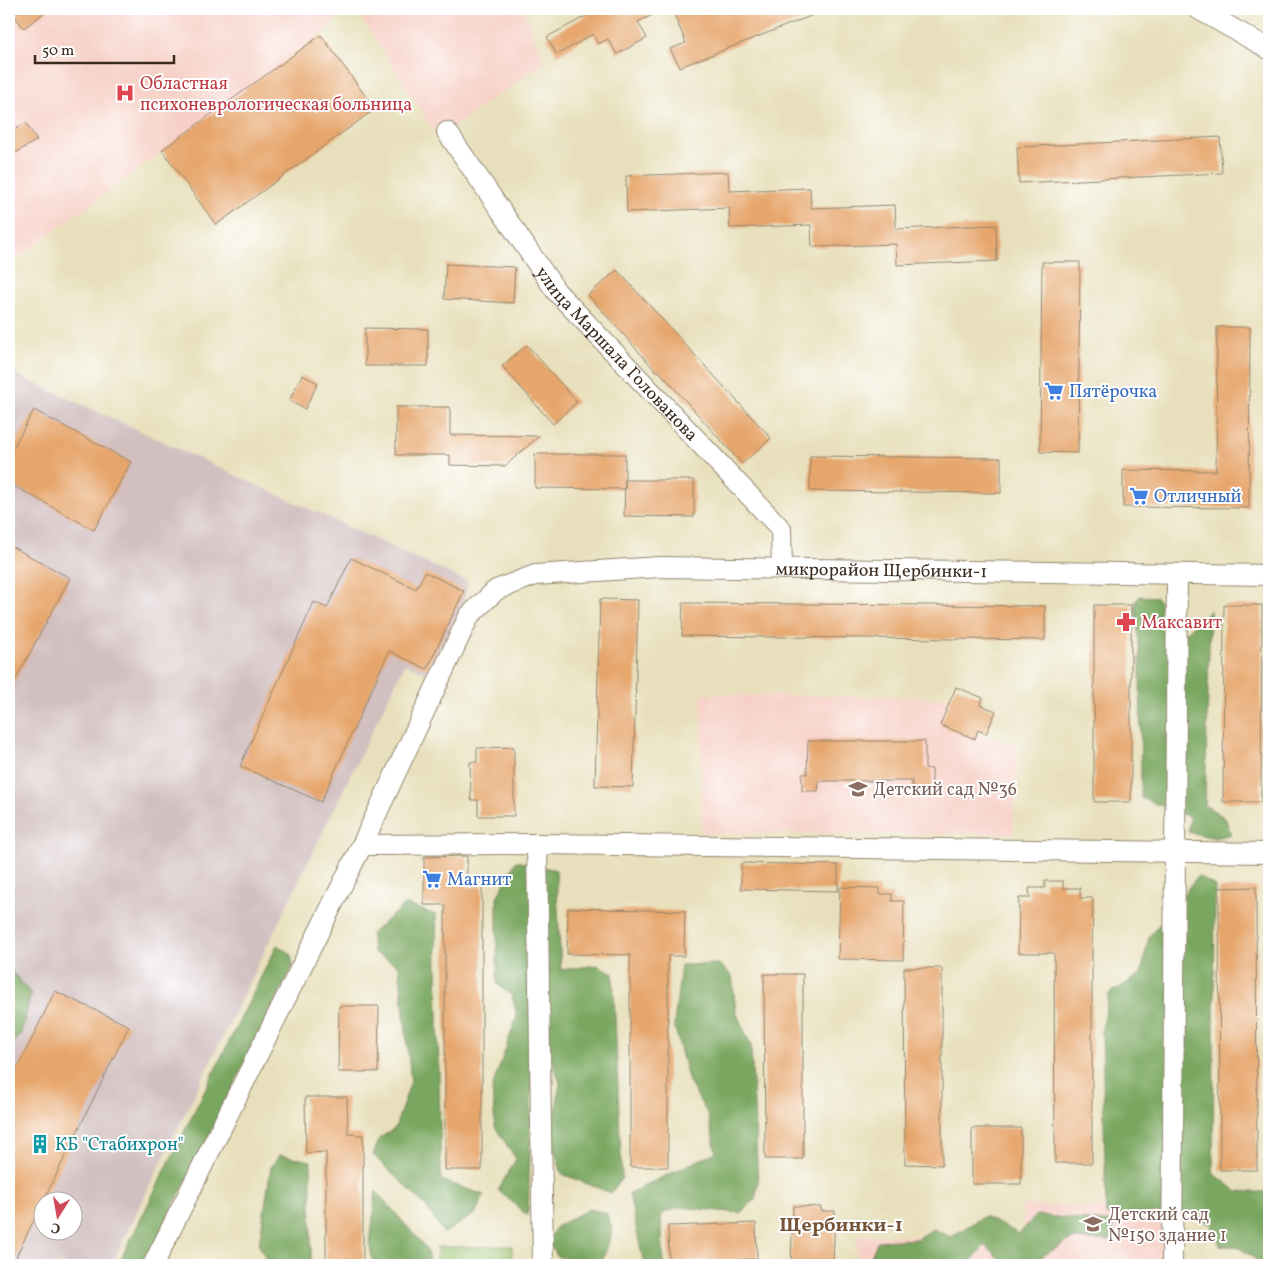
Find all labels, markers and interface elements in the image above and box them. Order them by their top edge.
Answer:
scale bar [35,32,174,64]
text: 50 m [42,41,74,62]
place label: Областная психоневрологическая больница [140,72,412,118]
hospital icon: Областная психоневрологическая больница [114,82,136,104]
street label: улица Маршала Голованова [529,262,703,448]
supermarket icon: Пятёрочка [1043,380,1065,402]
place label: Пятёрочка [1069,380,1157,405]
supermarket icon: Отличный [1128,485,1150,507]
place label: Отличный [1154,485,1241,510]
street label: микрорайон Щербинки-1 [776,558,988,585]
pharmacy icon: Максавит [1115,611,1137,633]
place label: Максавит [1141,611,1222,636]
school or university icon: Детский сад №36 [847,778,869,800]
place label: Детский сад №36 [873,778,1017,803]
supermarket icon: Магнит [421,868,443,890]
place label: Магнит [447,868,511,893]
building icon: КБ "Стабихрон" [29,1133,51,1155]
place label: КБ "Стабихрон" [55,1133,184,1158]
north arrow [32,1192,82,1242]
place label: Детский сад №150 здание 1 [1108,1203,1227,1249]
district label: Щербинки-1 [779,1212,903,1240]
school or university icon: Детский сад №150 здание 1 [1082,1213,1104,1235]
text: С [50,1217,62,1237]

